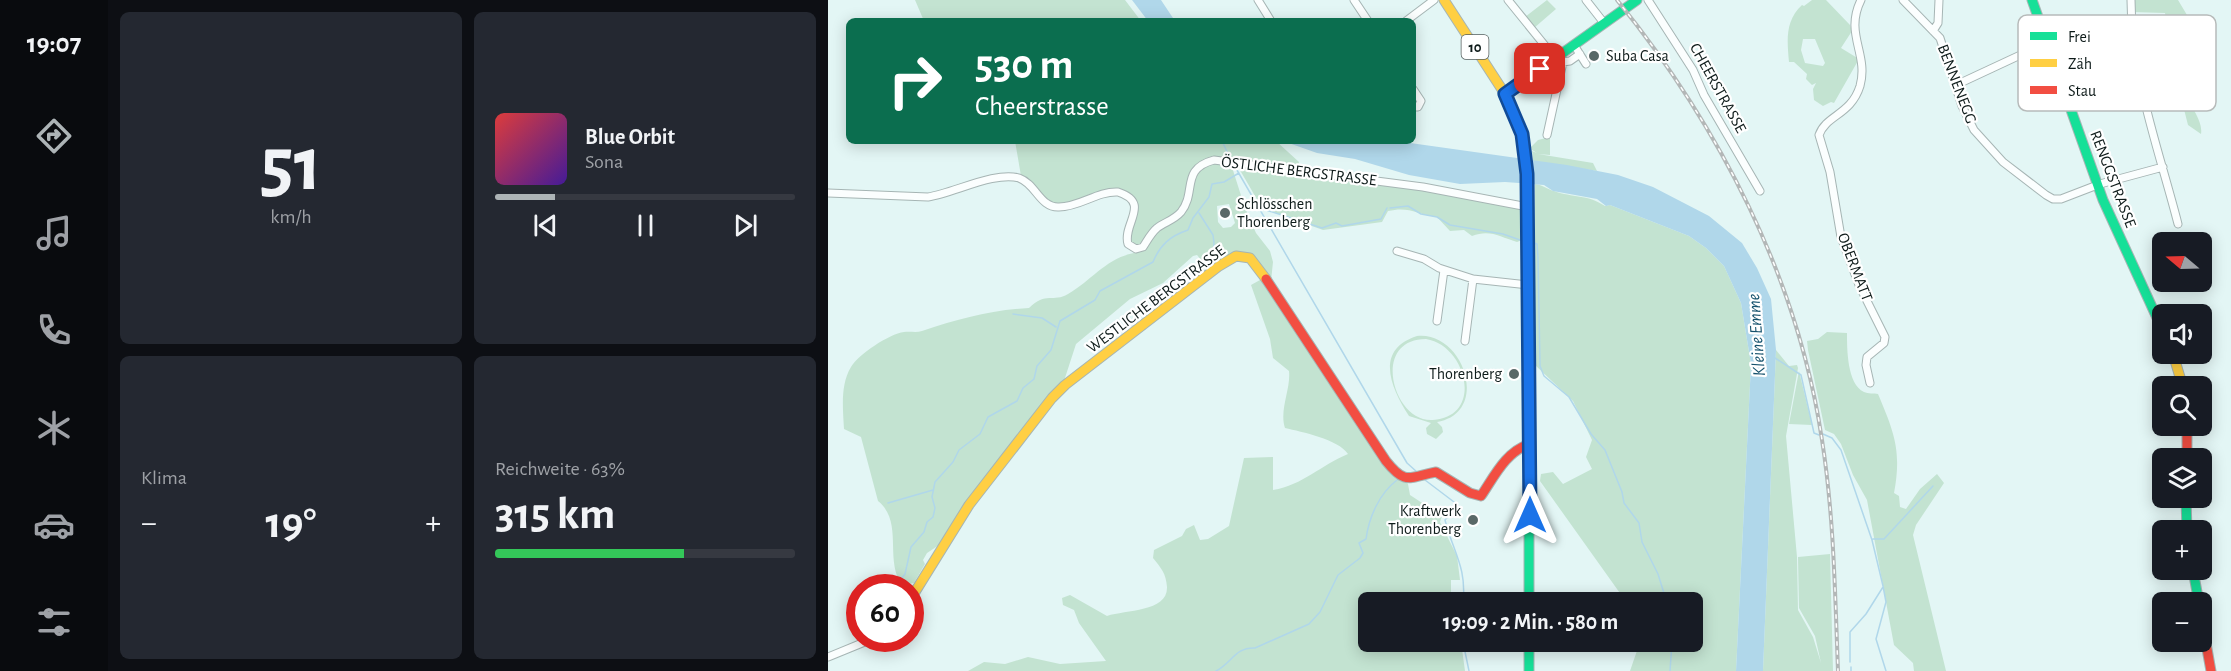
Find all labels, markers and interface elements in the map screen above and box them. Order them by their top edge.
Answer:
legend [2018,15,2216,111]
text: Frei [2068,29,2091,45]
text: 19:07 [27,30,81,57]
road number: 10 [1462,35,1488,59]
street label: CHEERSTRASSE [1687,41,1749,136]
icon: right [876,42,954,120]
street label: BENNENEGG [1935,42,1979,126]
pin [1514,43,1565,94]
text: 530 m [975,44,1073,86]
place label: Suba Casa [1606,48,1669,64]
marker: Suba Casa [1587,49,1601,63]
icon: arrive [1523,52,1556,85]
text: Zäh [2068,56,2092,72]
text: Stau [2068,83,2096,99]
text: Cheerstrasse [975,93,1109,120]
icon: directions [33,115,75,157]
text: Blue Orbit [585,126,675,148]
text: 51 [260,127,322,205]
street label: RENGGSTRASSE [2087,128,2139,230]
text: Sona [585,152,623,172]
street label: ÖSTLICHE BERGSTRASSE [1220,152,1378,188]
place label: Schlösschen Thorenberg [1237,196,1312,230]
marker: Schlösschen Thorenberg [1218,206,1232,220]
text: km/h [270,207,312,227]
icon: previous [529,209,562,242]
icon: pause [629,209,662,242]
icon: next [729,209,762,242]
icon: music [33,212,75,254]
street label: OBERMATT [1835,231,1875,304]
north arrow [2152,232,2212,292]
map controls [2152,232,2212,652]
street label: WESTLICHE BERGSTRASSE [1084,242,1228,356]
water label: Kleine Emme [1745,293,1769,377]
button: sound [2152,304,2212,364]
icon: phone [33,309,75,351]
place label: Thorenberg [1429,366,1502,382]
marker: Thorenberg [1507,367,1521,381]
button: search [2152,376,2212,436]
icon: climate [33,407,75,449]
button: layers [2152,448,2212,508]
text: Reichweite · 63% [495,459,625,479]
text: Klima [141,468,187,488]
position arrow [1498,483,1562,547]
text: 315 km [495,492,615,537]
text: 19° [265,501,317,546]
place label: Kraftwerk Thorenberg [1388,503,1462,537]
icon: car [33,504,75,546]
text: − [141,507,157,540]
text: + [425,507,441,540]
marker: Kraftwerk Thorenberg [1466,513,1480,527]
button: + [2152,520,2212,580]
speed limit sign: 60 [846,574,924,652]
button: − [2152,592,2212,652]
icon: filters [33,601,75,643]
text: 19:09 · 2 Min. · 580 m [1443,611,1618,633]

